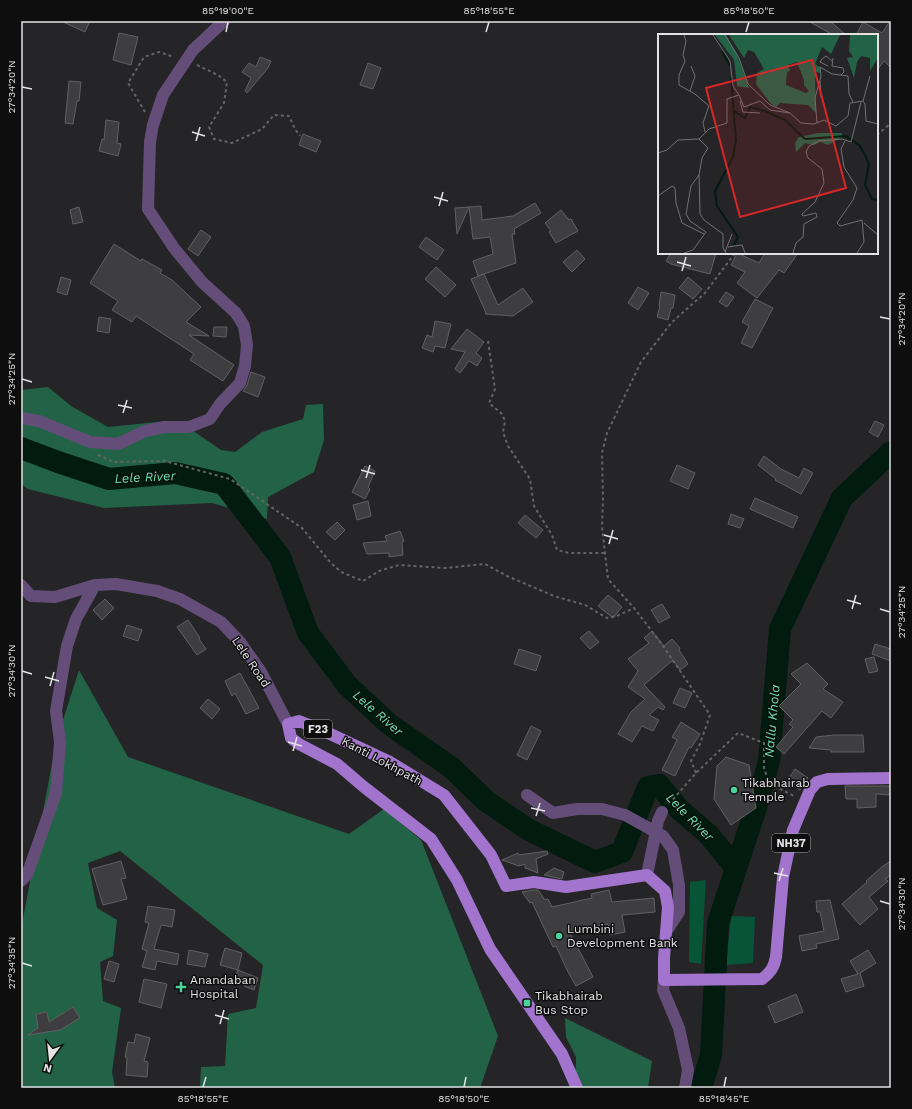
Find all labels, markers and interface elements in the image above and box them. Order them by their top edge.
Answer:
text: 85°19'00"E [202,5,254,16]
text: 85°18'55"E [463,5,515,16]
text: 85°18'50"E [723,5,775,16]
inset map [658,34,878,254]
text: 27°34'20"N [6,60,17,114]
text: 27°34'20"N [896,292,907,346]
text: 27°34'25"N [6,353,17,405]
water label: Lele River [114,468,177,486]
text: 27°34'25"N [896,586,907,638]
street label: Lele Road [229,634,273,690]
text: 27°34'30"N [6,644,17,698]
water label: Nallu Khola [761,684,783,758]
water label: Lele River [350,687,407,739]
road number: F23 [304,720,332,738]
street label: Kanti Lokhpath [339,734,425,788]
place label: Tikabhairab Temple [742,776,810,804]
marker: Tikabhairab Temple [729,785,739,795]
water label: Lele River [663,790,718,845]
road number: NH37 [772,834,810,852]
text: 27°34'30"N [896,877,907,931]
place label: Lumbini Development Bank [567,922,678,950]
marker: Lumbini Development Bank [554,931,564,941]
text: 27°34'35"N [6,937,17,989]
place label: Anandaban Hospital [190,973,256,1001]
marker: Anandaban Hospital [175,981,187,993]
place label: Tikabhairab Bus Stop [535,989,603,1017]
marker: Tikabhairab Bus Stop [522,998,532,1008]
north arrow [30,1039,70,1079]
text: N [42,1061,53,1076]
text: 85°18'55"E [177,1093,229,1104]
text: 85°18'50"E [438,1093,490,1104]
text: 85°18'45"E [699,1093,749,1104]

